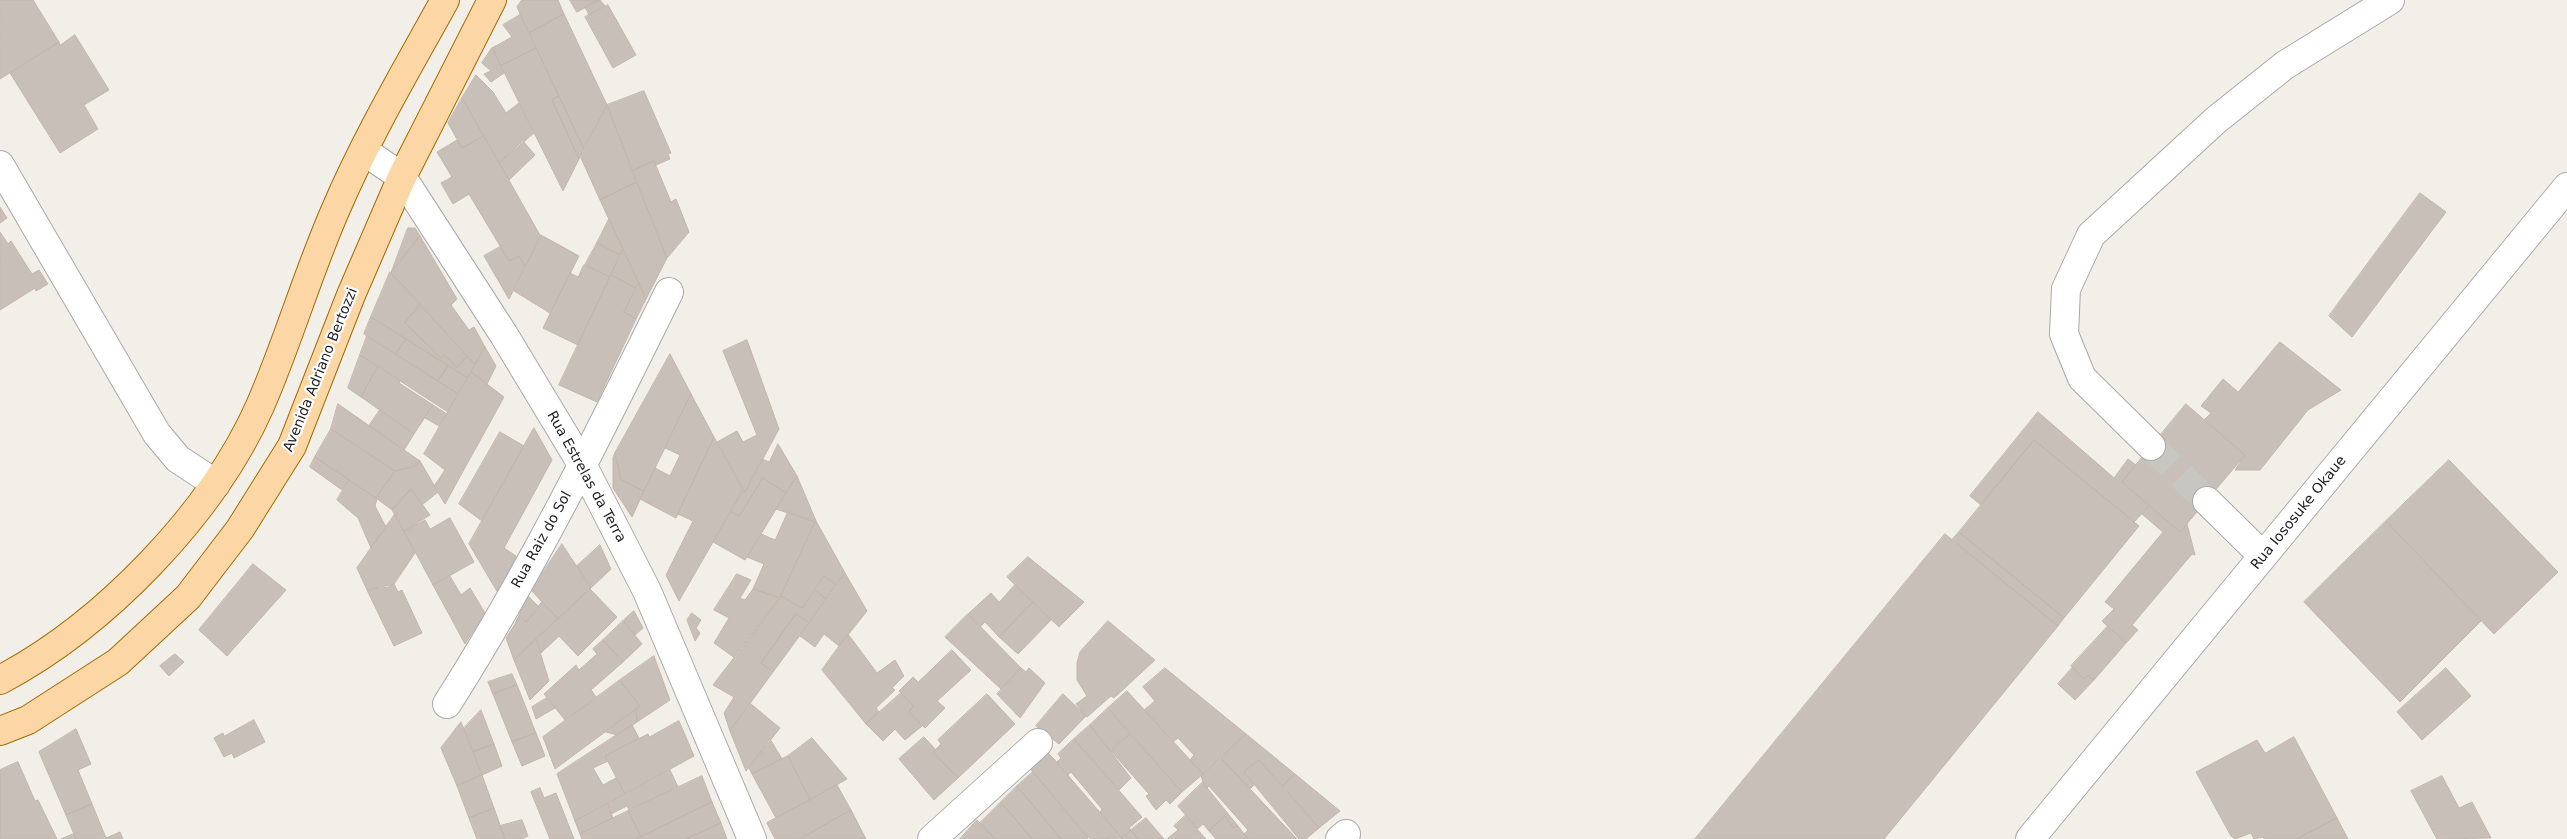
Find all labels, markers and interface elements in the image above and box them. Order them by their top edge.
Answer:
street label: Avenida Adriano Bertozzi [280,286,362,454]
street label: Rua Estrelas da Terra [543,408,629,546]
street label: Rua Iososuke Okaue [2248,453,2350,573]
street label: Rua Raiz do Sol [508,489,576,591]

